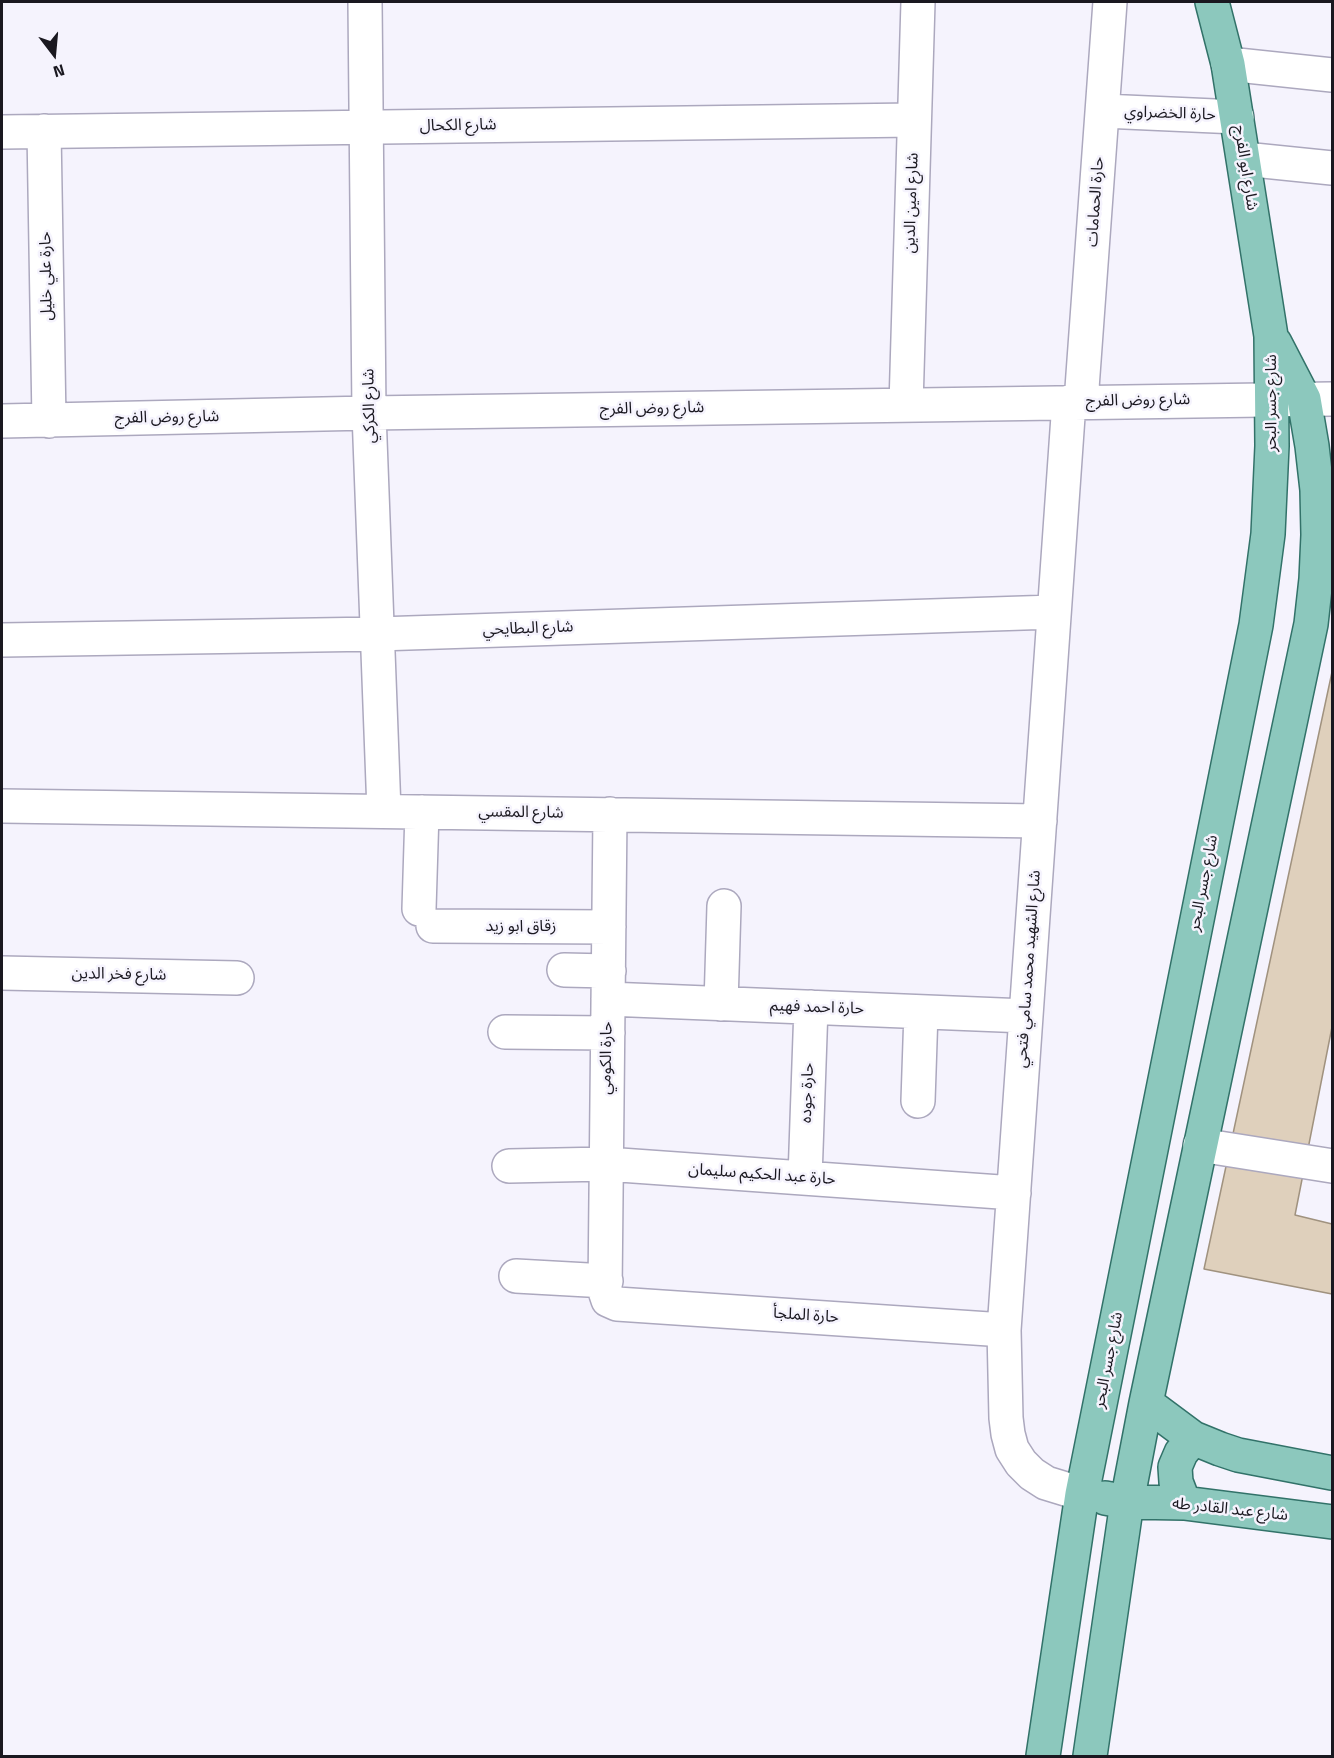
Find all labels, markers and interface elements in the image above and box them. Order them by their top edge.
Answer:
north arrow [24,24,84,84]
text: N [50,58,68,84]
street label: حارة الخضراوي [1124,103,1216,125]
street label: شارع الكحال [419,116,497,136]
street label: شارع ابو الفرج [1229,124,1261,212]
street label: شارع امين الدين [901,152,923,254]
street label: حارة الحمامات [1083,156,1109,248]
street label: حارة علي خليل [37,231,57,321]
street label: شارع جسر البحر [1262,354,1282,452]
street label: شارع الكركي [360,368,380,444]
street label: شارع روض الفرج [1086,390,1190,412]
street label: شارع روض الفرج [600,398,704,420]
street label: شارع روض الفرج [115,407,219,429]
street label: شارع البطايحي [482,618,574,640]
street label: شارع المقسي [478,803,564,823]
street label: شارع جسر البحر [1185,833,1223,933]
street label: شارع الشهيد محمد سامي فتحي [1013,869,1045,1069]
street label: زقاق ابو زيد [486,917,556,937]
street label: شارع فخر الدين [71,965,167,985]
street label: حارة احمد فهيم [770,997,864,1019]
street label: حارة الكومي [597,1021,617,1095]
street label: حارة جوده [797,1062,819,1124]
street label: حارة عبد الحكيم سليمان [688,1160,836,1190]
street label: حارة الملجأ [772,1304,840,1328]
street label: شارع جسر البحر [1090,1310,1128,1410]
street label: شارع عبد القادر طه [1171,1494,1289,1526]

